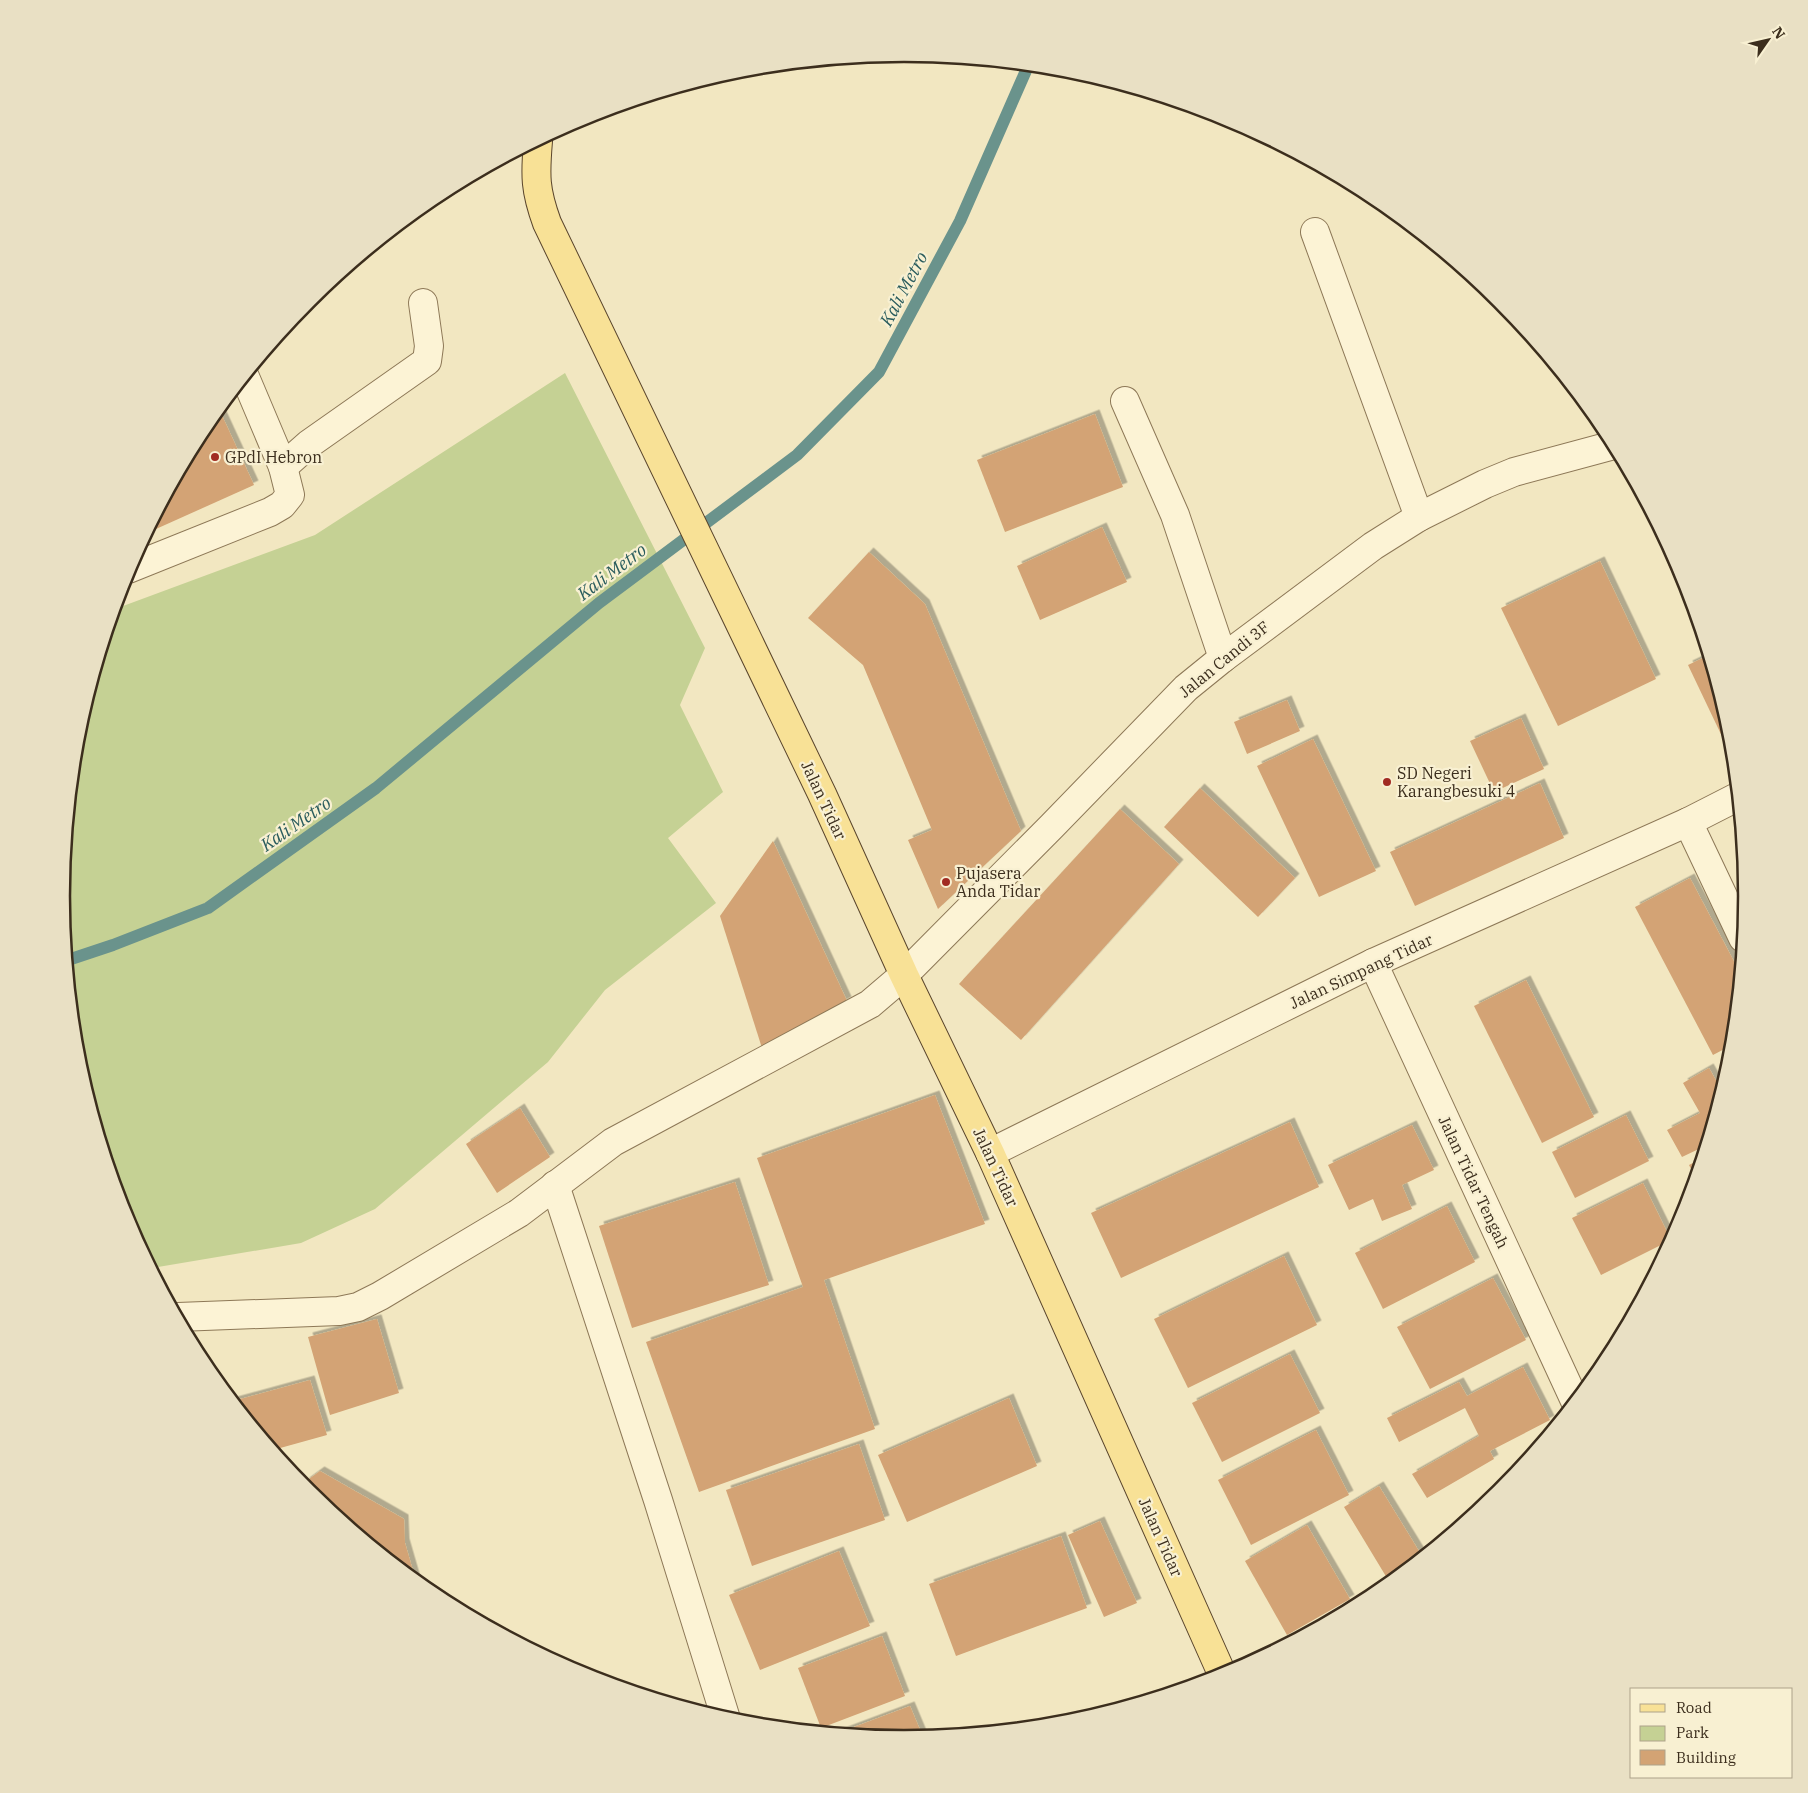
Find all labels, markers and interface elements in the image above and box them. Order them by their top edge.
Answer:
north arrow [1743,15,1793,65]
text: N [1768,23,1789,42]
water label: Kali Metro [874,248,933,331]
place label: GPdI Hebron [225,447,322,467]
marker: GPdI Hebron [209,451,221,463]
water label: Kali Metro [572,538,651,606]
street label: Jalan Candi 3F [1175,616,1273,702]
street label: Jalan Tidar [797,757,851,843]
place label: SD Negeri Karangbesuki 4 [1397,763,1515,801]
marker: SD Negeri Karangbesuki 4 [1381,776,1393,788]
water label: Kali Metro [255,791,335,857]
place label: Pujasera Anda Tidar [956,863,1040,901]
marker: Pujasera Anda Tidar [940,876,952,888]
street label: Jalan Simpang Tidar [1286,929,1436,1013]
street label: Jalan Tidar Tengah [1434,1112,1514,1252]
street label: Jalan Tidar [969,1124,1023,1210]
street label: Jalan Tidar [1135,1494,1187,1580]
legend [1630,1688,1793,1778]
text: Road [1676,1698,1712,1717]
text: Park [1676,1723,1709,1742]
text: Building [1676,1748,1736,1767]

